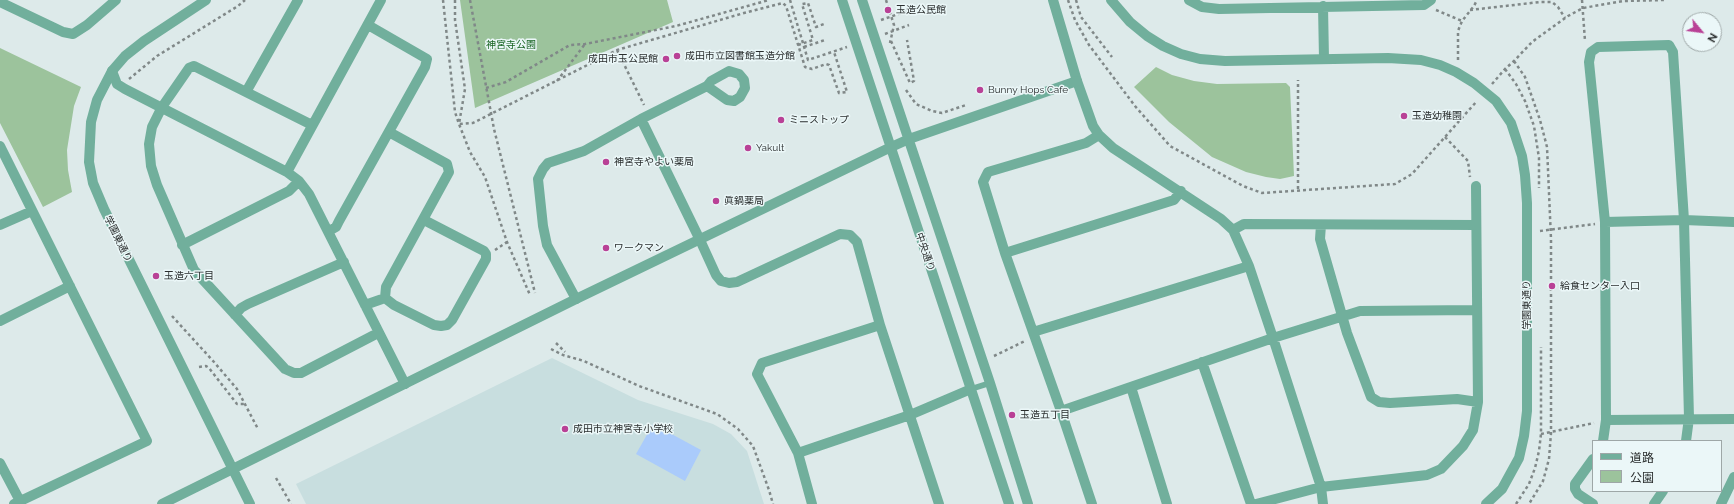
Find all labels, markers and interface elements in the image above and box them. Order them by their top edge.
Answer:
place label: 玉造公民館 [896,4,946,16]
marker: 玉造公民館 [883,5,893,15]
north arrow [1682,12,1722,52]
text: N [1704,31,1720,44]
park label: 神宮寺公園 [486,39,536,51]
place label: 成田市立図書館玉造分館 [685,50,795,62]
marker: 成田市立図書館玉造分館 [672,51,682,61]
place label: 成田市玉公民館 [588,53,658,65]
marker: 成田市玉公民館 [661,54,671,64]
place label: Bunny Hops Cafe [988,84,1068,96]
marker: Bunny Hops Cafe [975,85,985,95]
place label: 玉造幼稚園 [1412,110,1462,122]
marker: 玉造幼稚園 [1399,111,1409,121]
place label: ミニストップ [789,114,849,126]
marker: ミニストップ [776,115,786,125]
place label: Yakult [756,142,784,154]
marker: Yakult [743,143,753,153]
place label: 神宮寺やよい薬局 [614,156,694,168]
marker: 神宮寺やよい薬局 [601,157,611,167]
place label: 眞鍋薬局 [724,195,764,207]
marker: 眞鍋薬局 [711,196,721,206]
street label: 学園東通り [102,214,134,264]
street label: 中央通り [913,231,937,273]
place label: ワークマン [614,242,664,254]
marker: ワークマン [601,243,611,253]
place label: 玉造六丁目 [164,270,214,282]
marker: 玉造六丁目 [151,271,161,281]
street label: 学園東通り [1521,280,1533,330]
place label: 給食センター入口 [1560,280,1640,292]
marker: 給食センター入口 [1547,281,1557,291]
place label: 玉造五丁目 [1020,409,1070,421]
marker: 玉造五丁目 [1007,410,1017,420]
place label: 成田市立神宮寺小学校 [573,423,673,435]
marker: 成田市立神宮寺小学校 [560,424,570,434]
legend [1592,440,1722,492]
text: 道路 [1630,451,1654,465]
text: 公園 [1630,471,1654,485]

